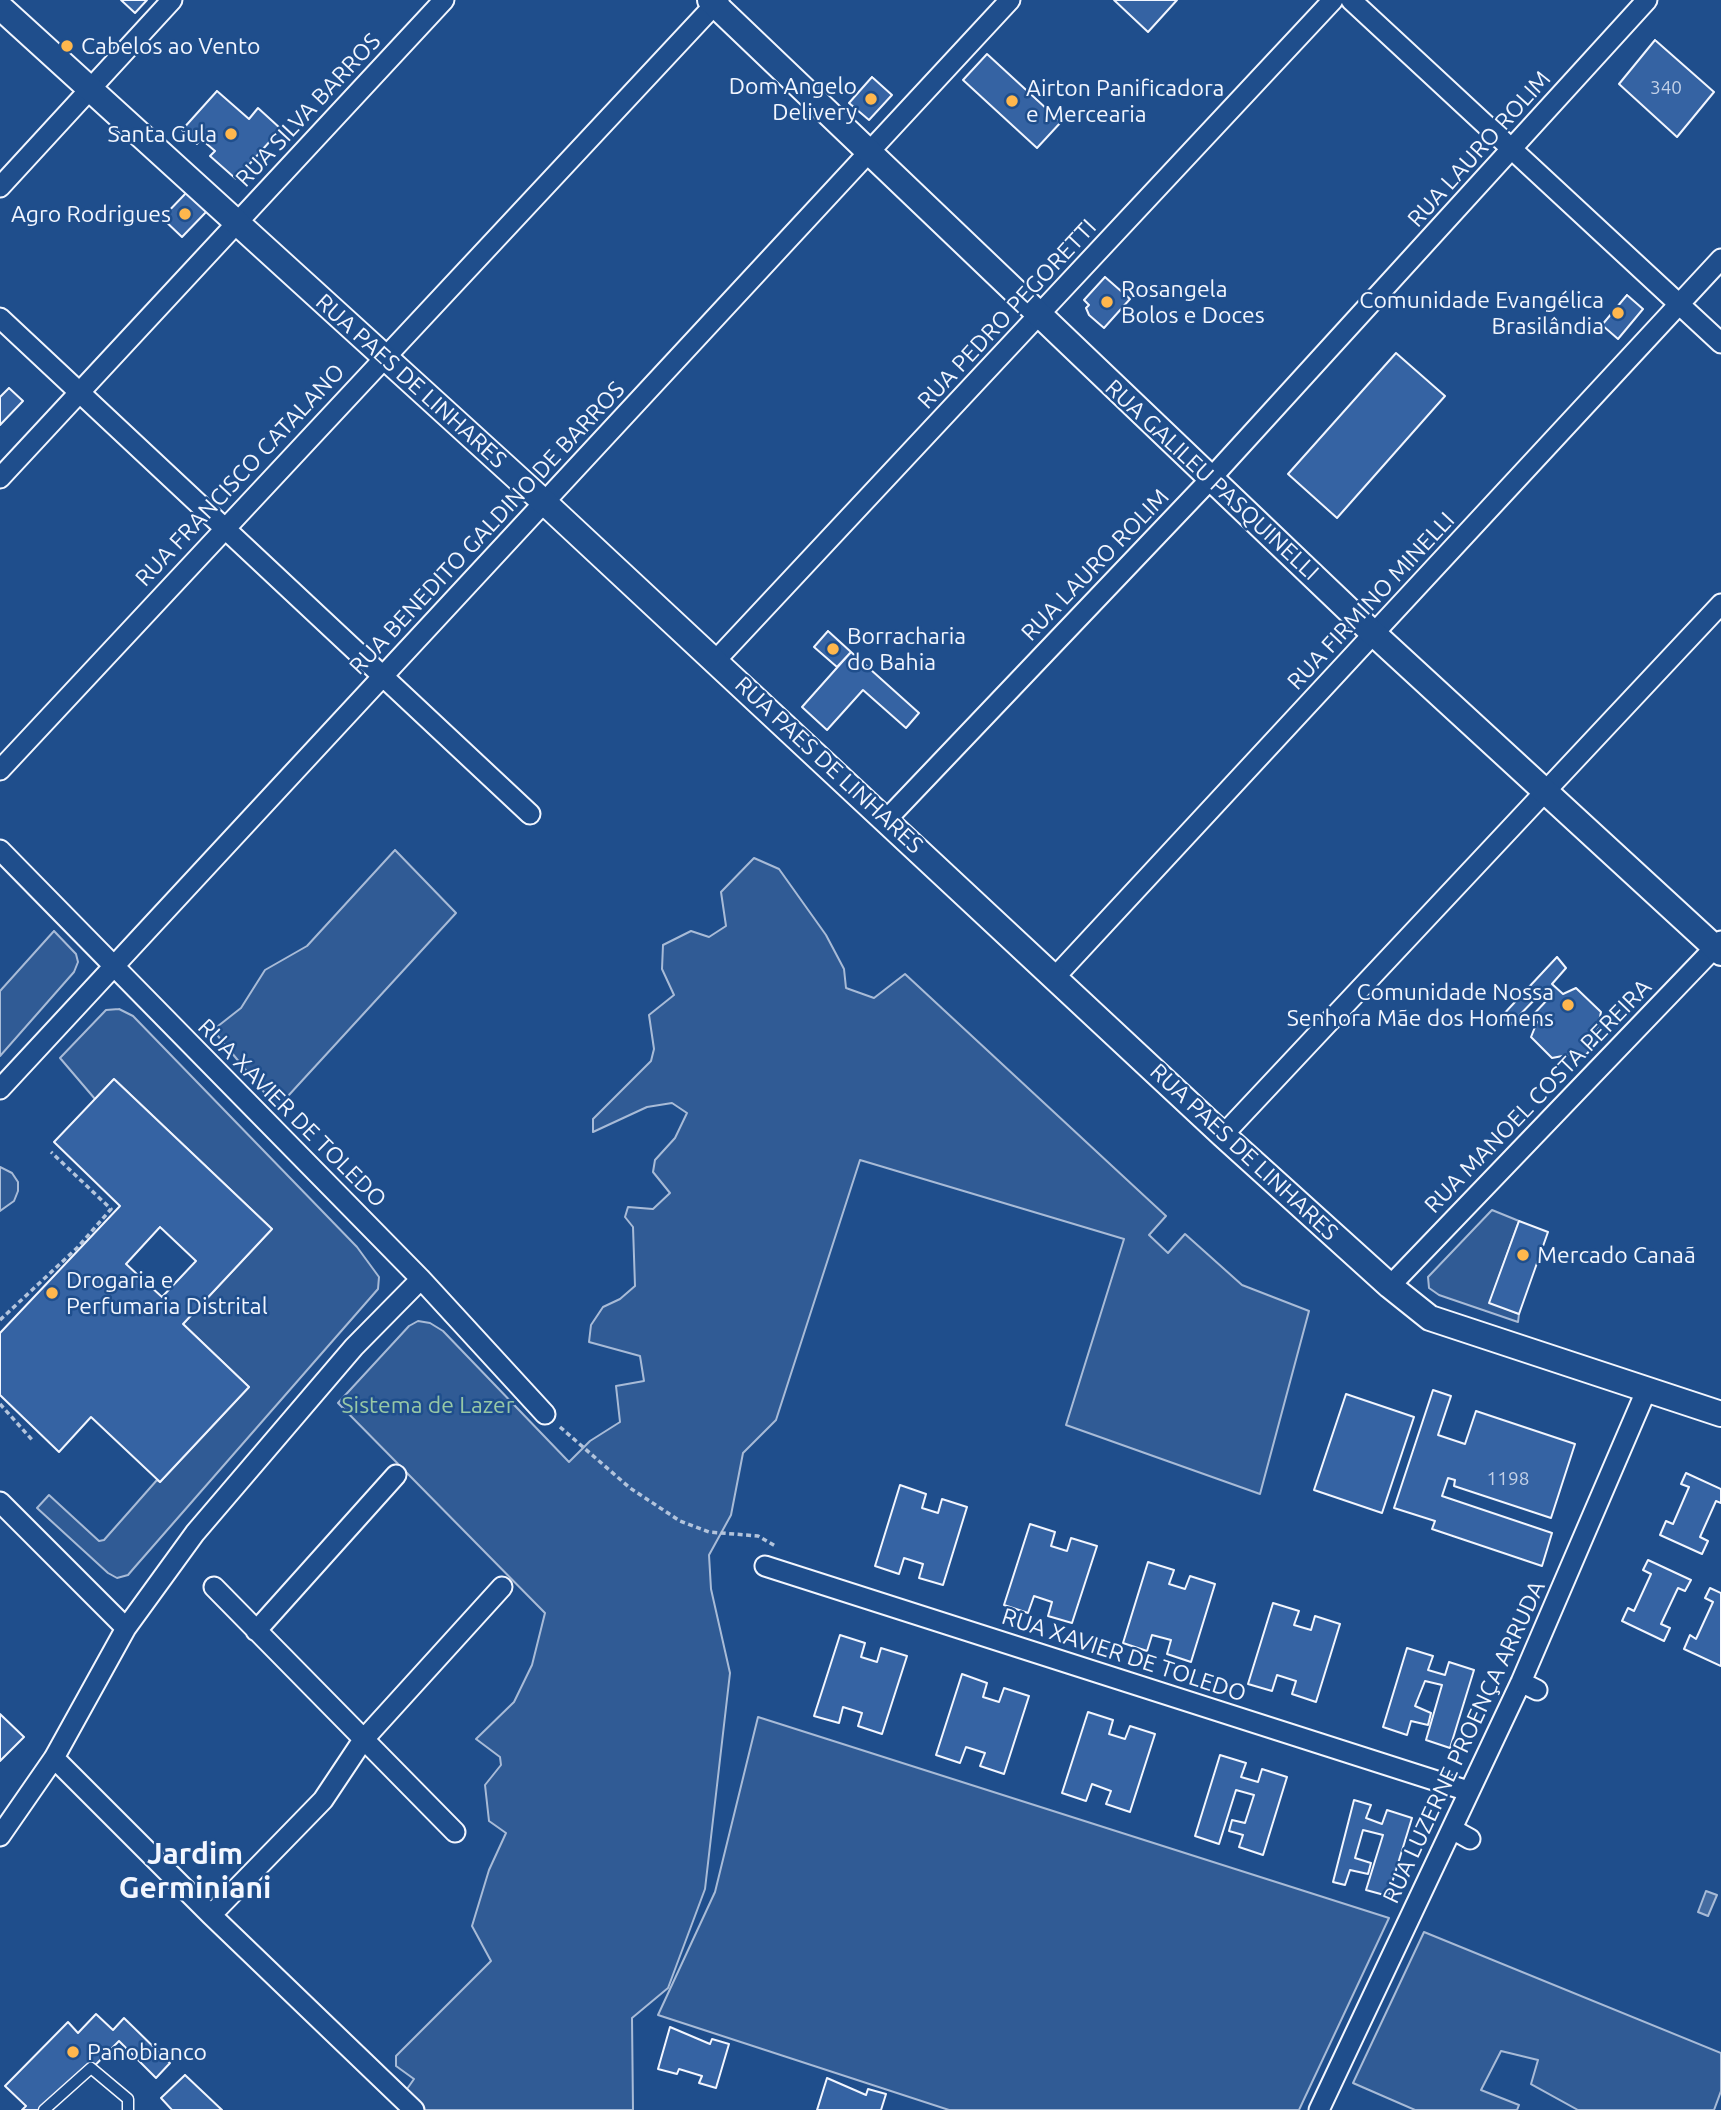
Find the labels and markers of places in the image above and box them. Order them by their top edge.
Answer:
place label: Cabelos ao Vento [81,32,260,60]
marker: Cabelos ao Vento [59,38,75,54]
place label: Dom Angelo Delivery [729,72,857,126]
place label: Airton Panificadora e Mercearia [1026,74,1224,128]
marker: Dom Angelo Delivery [863,91,879,107]
marker: Airton Panificadora e Mercearia [1004,93,1020,109]
place label: Santa Gula [108,120,217,148]
marker: Santa Gula [223,126,239,142]
place label: Agro Rodrigues [11,200,171,228]
marker: Agro Rodrigues [177,206,193,222]
place label: Rosangela Bolos e Doces [1121,275,1265,329]
place label: Comunidade Evangélica Brasilândia [1359,286,1604,340]
marker: Rosangela Bolos e Doces [1099,294,1115,310]
marker: Comunidade Evangélica Brasilândia [1610,305,1626,321]
place label: Borracharia do Bahia [847,622,966,676]
marker: Borracharia do Bahia [825,641,841,657]
place label: Comunidade Nossa Senhora Mãe dos Homens [1287,978,1554,1032]
marker: Comunidade Nossa Senhora Mãe dos Homens [1560,997,1576,1013]
place label: Mercado Canaã [1537,1241,1696,1269]
marker: Mercado Canaã [1515,1247,1531,1263]
place label: Drogaria e Perfumaria Distrital [66,1266,268,1320]
marker: Drogaria e Perfumaria Distrital [44,1285,60,1301]
place label: Panobianco [87,2038,207,2066]
marker: Panobianco [65,2044,81,2060]

